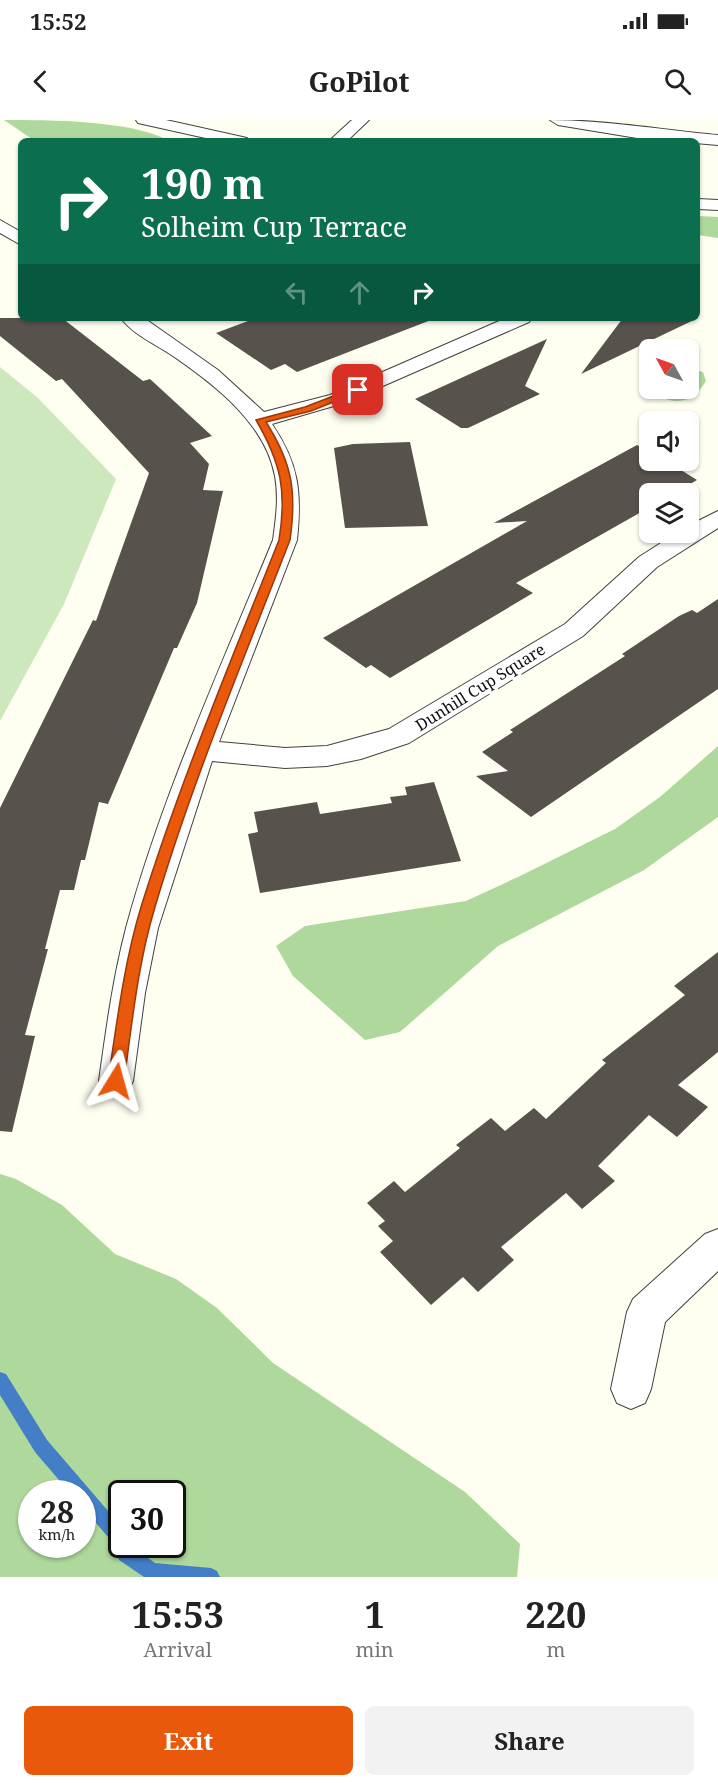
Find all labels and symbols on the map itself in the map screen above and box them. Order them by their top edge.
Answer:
north arrow [639,339,699,399]
pin [332,364,383,415]
street label: Dunhill Cup Square [411,638,549,736]
position arrow [84,1049,148,1113]
speed limit sign: 30 [108,1480,186,1558]

